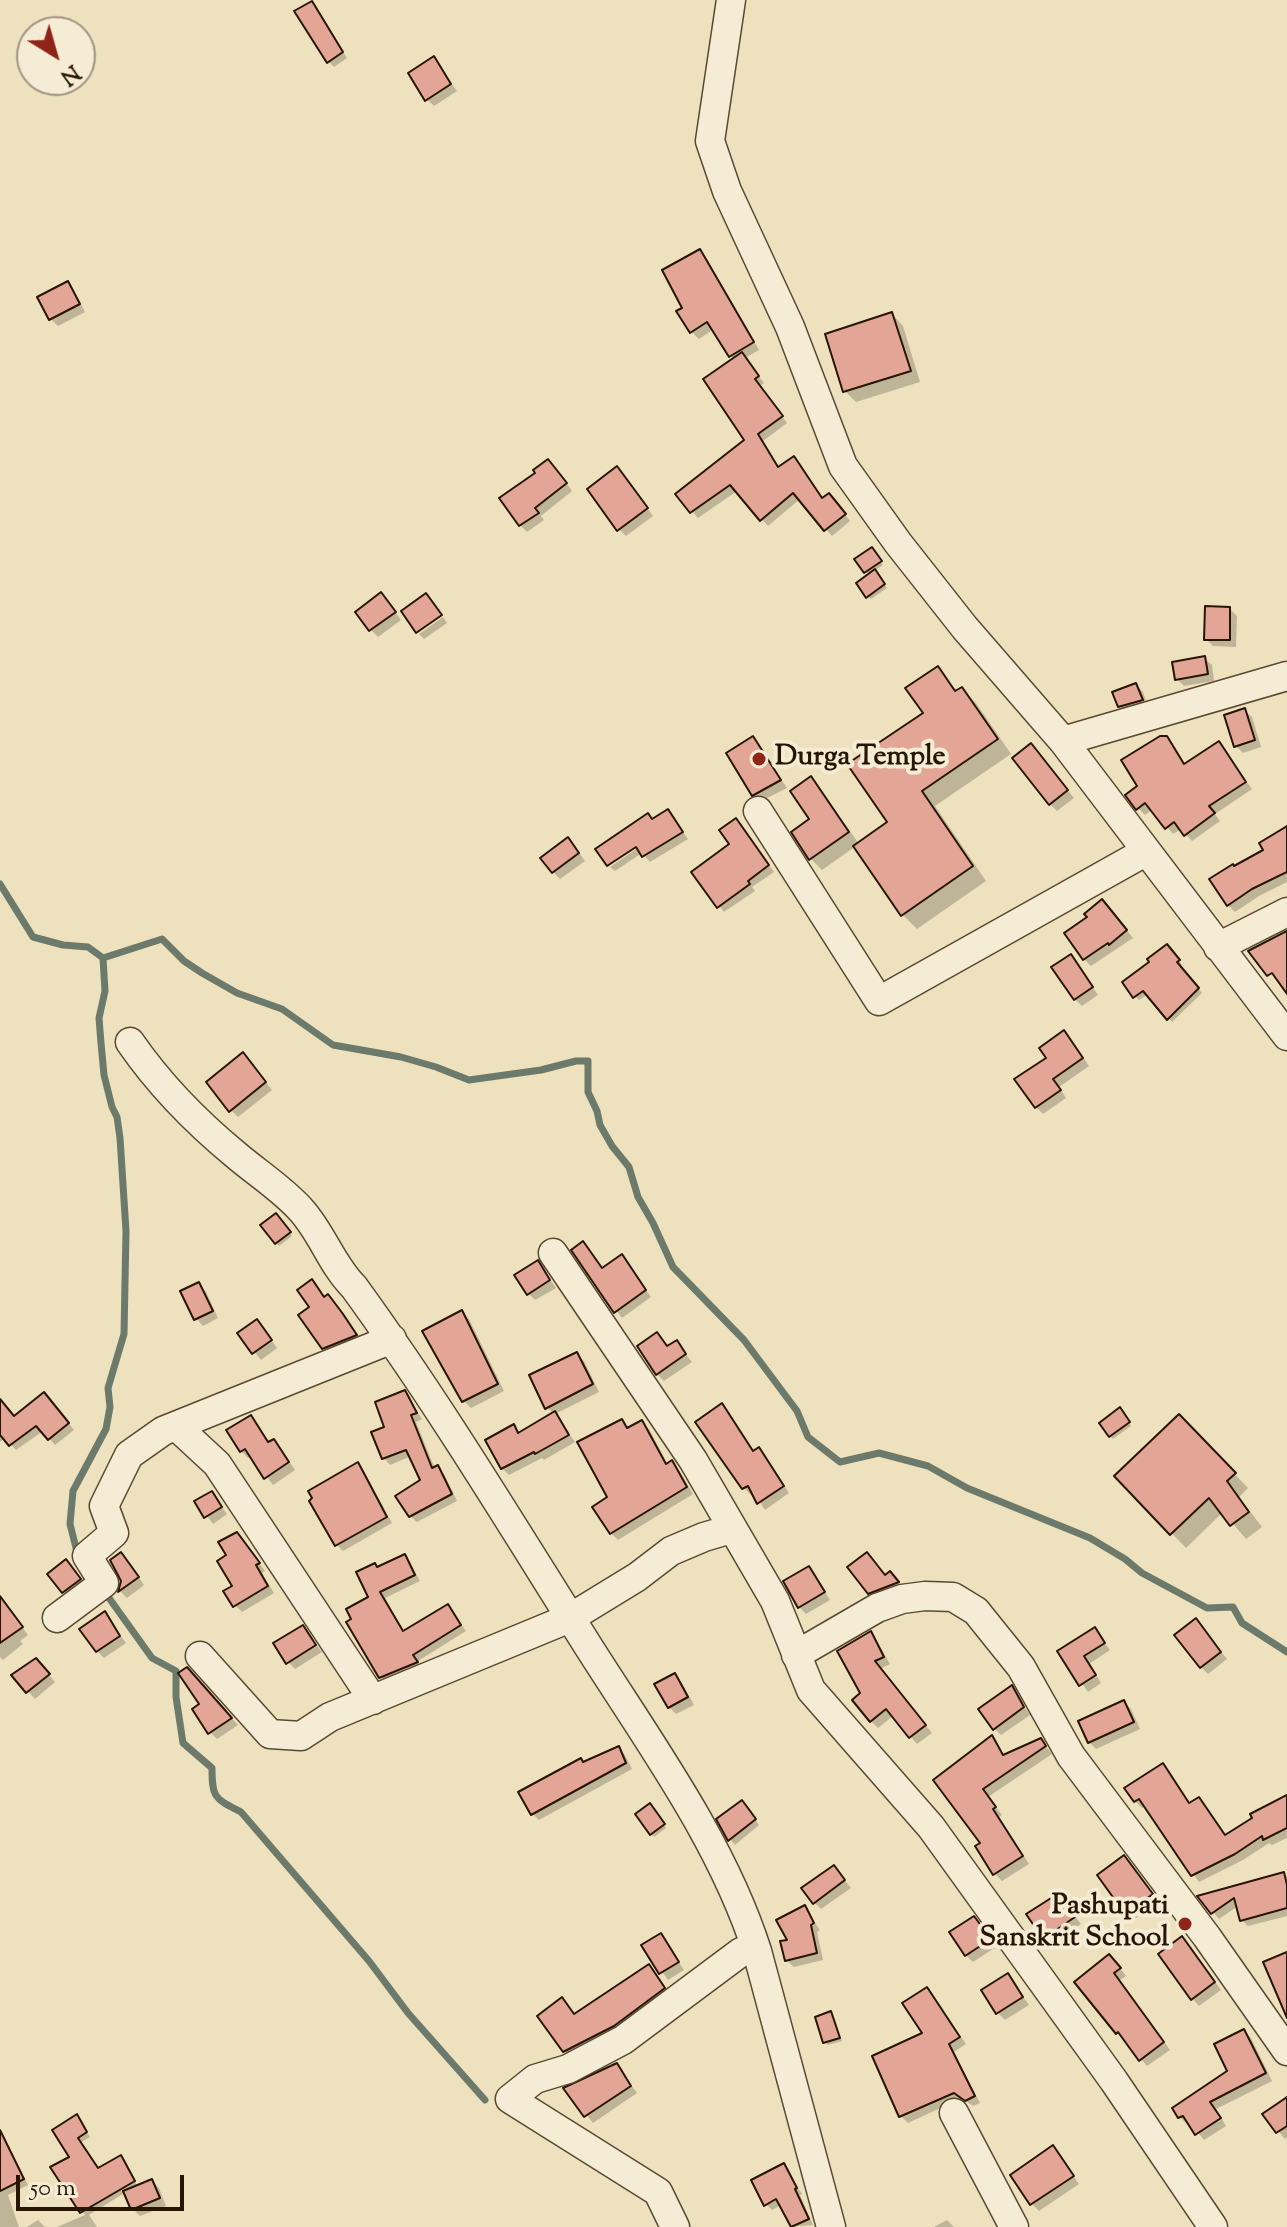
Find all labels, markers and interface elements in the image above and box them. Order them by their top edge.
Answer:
north arrow [16,16,96,96]
text: N [53,56,86,92]
place label: Durga Temple [775,742,945,776]
marker: Durga Temple [750,750,768,768]
place label: Pashupati Sanskrit School [980,1891,1169,1957]
marker: Pashupati Sanskrit School [1176,1915,1194,1933]
scale bar [20,2159,188,2209]
text: 50 m [30,2172,76,2206]

